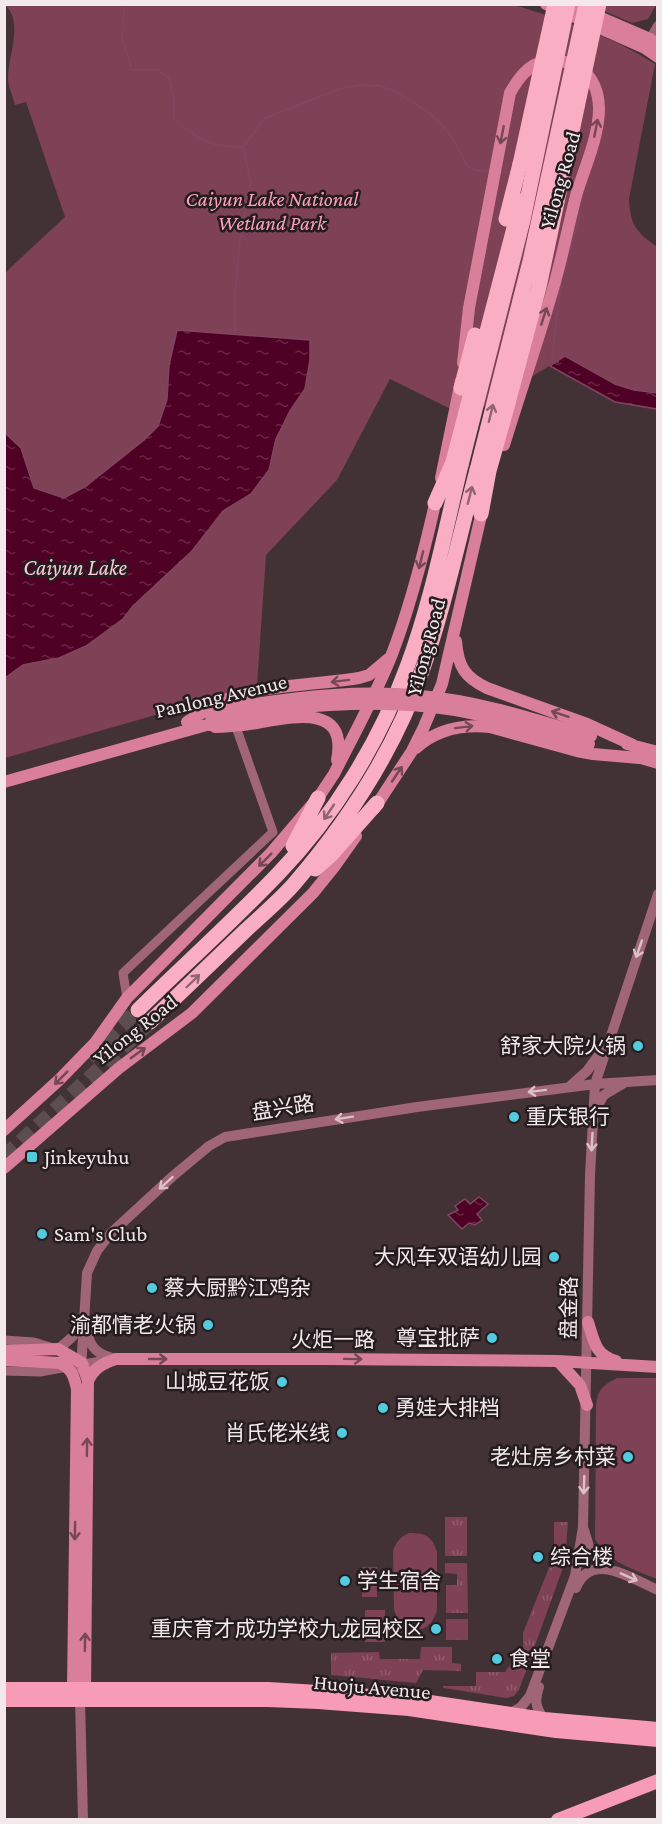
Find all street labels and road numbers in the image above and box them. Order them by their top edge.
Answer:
street label: Yilong Road [535,129,585,231]
street label: Yilong Road [401,596,451,698]
street label: Panlong Avenue [153,669,289,723]
street label: Yilong Road [88,990,182,1070]
street label: 盘兴路 [250,1091,316,1125]
street label: 盘金路 [556,1276,582,1340]
street label: 火炬一路 [291,1328,375,1352]
street label: Huoju Avenue [312,1670,432,1704]

